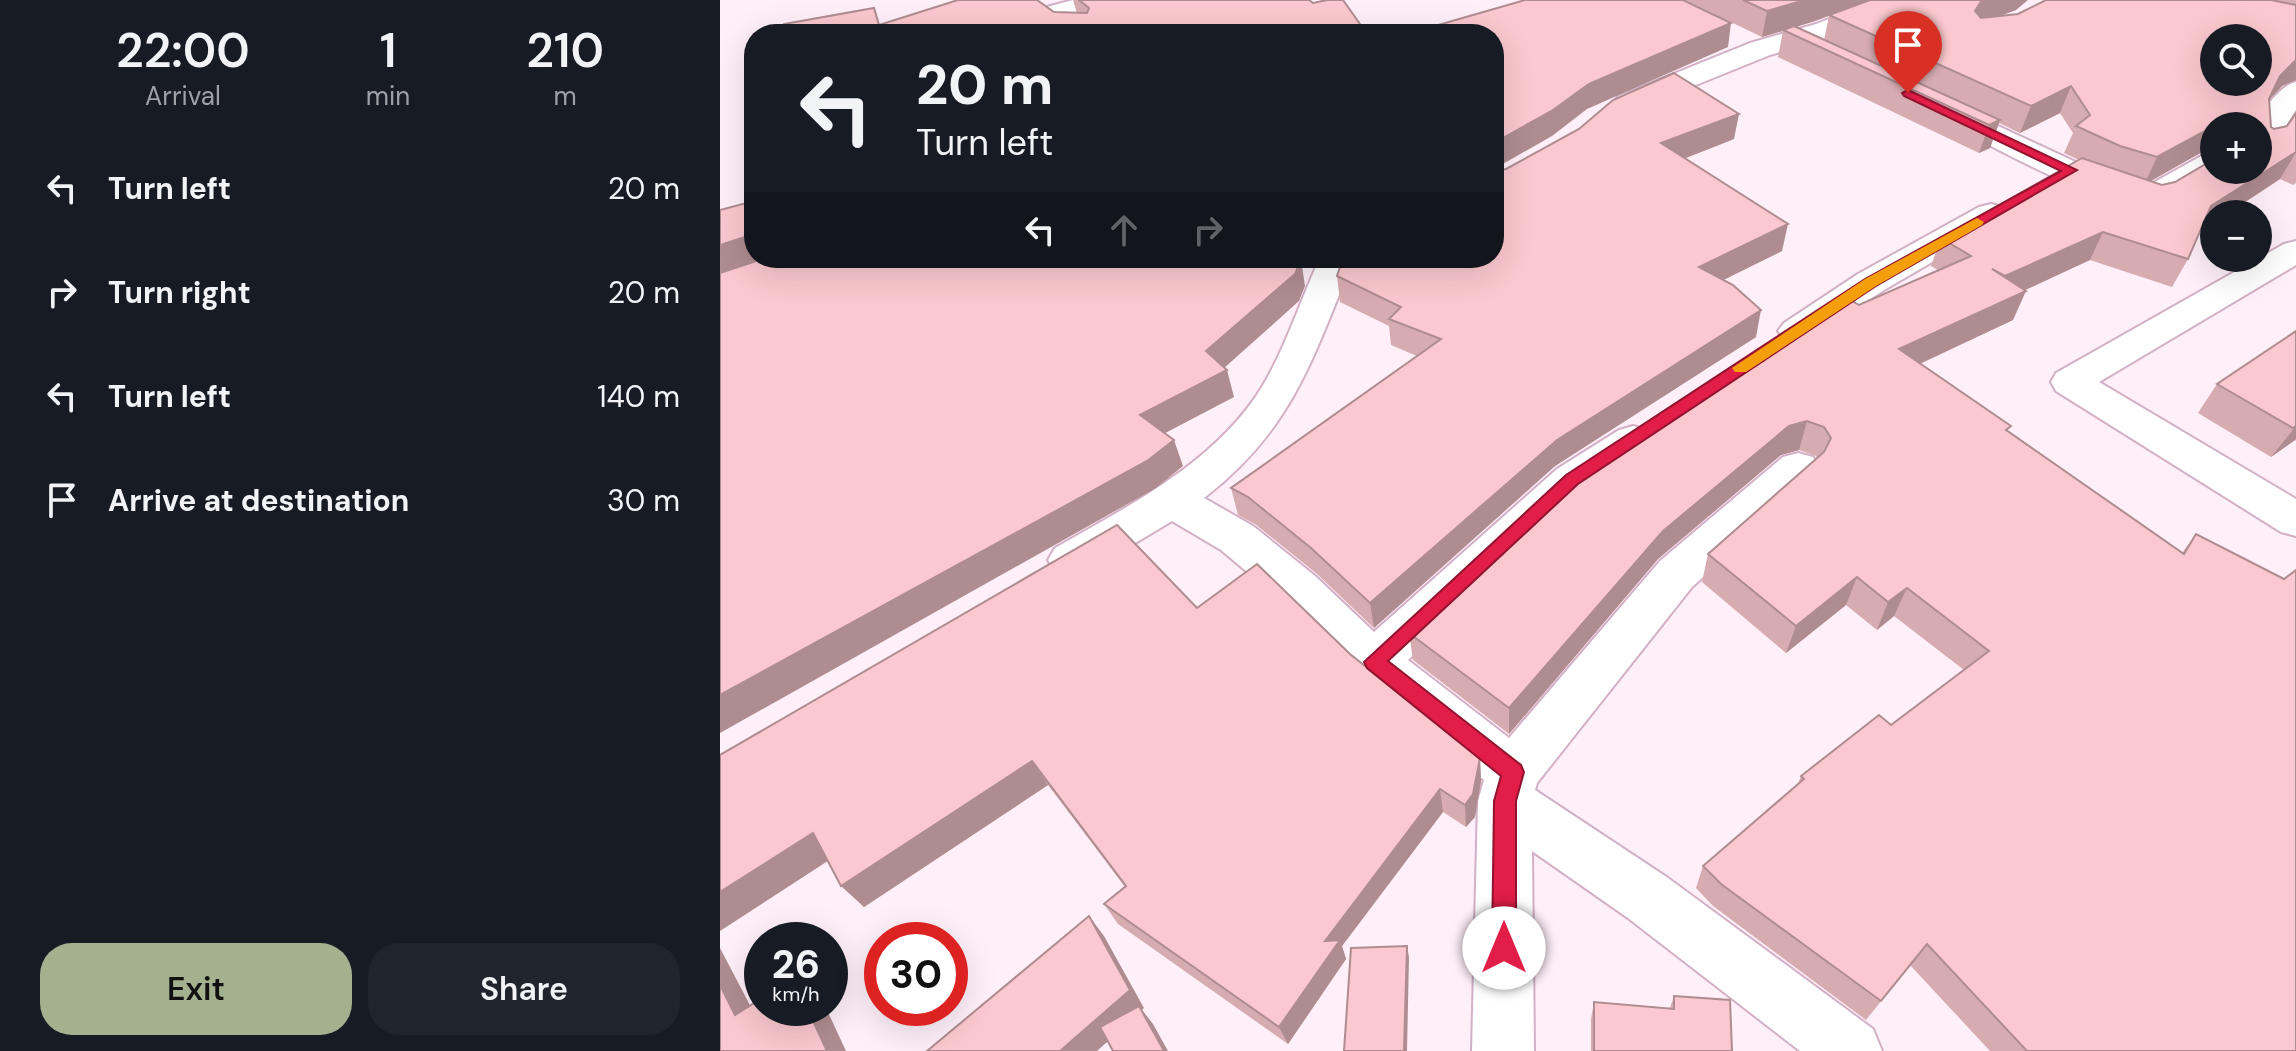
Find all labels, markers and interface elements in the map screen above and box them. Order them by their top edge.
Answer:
pin [1874,11,1942,93]
text: 22:00 [116,19,250,82]
text: 1 [380,19,396,82]
text: 210 [526,19,604,82]
icon: arrive [1886,23,1930,67]
map controls [2200,24,2272,272]
button: search [2200,24,2272,96]
text: 20 m [916,48,1053,121]
icon: left [784,56,888,160]
text: Arrival [145,79,221,113]
text: min [366,79,410,113]
text: m [553,79,577,113]
button: + [2200,112,2272,184]
text: Turn left [916,119,1053,166]
icon: left [40,166,84,210]
text: Turn left [108,169,231,208]
text: 20 m [608,169,680,208]
button: − [2200,200,2272,272]
icon: left [1018,208,1062,252]
icon: ahead [1102,208,1146,252]
icon: right [1186,208,1230,252]
icon: right [40,270,84,314]
text: Turn right [108,273,251,312]
text: 20 m [608,273,680,312]
icon: left [40,374,84,418]
text: Turn left [108,377,231,416]
text: 140 m [597,377,680,416]
icon: arrive [40,478,84,522]
text: Arrive at destination [108,481,409,520]
text: 30 m [607,481,680,520]
position arrow [1462,906,1546,990]
speed limit sign: 30 [864,922,968,1026]
text: 26 [772,938,820,990]
button: Exit [40,943,352,1035]
button: Share [368,943,680,1035]
text: km/h [772,981,820,1007]

